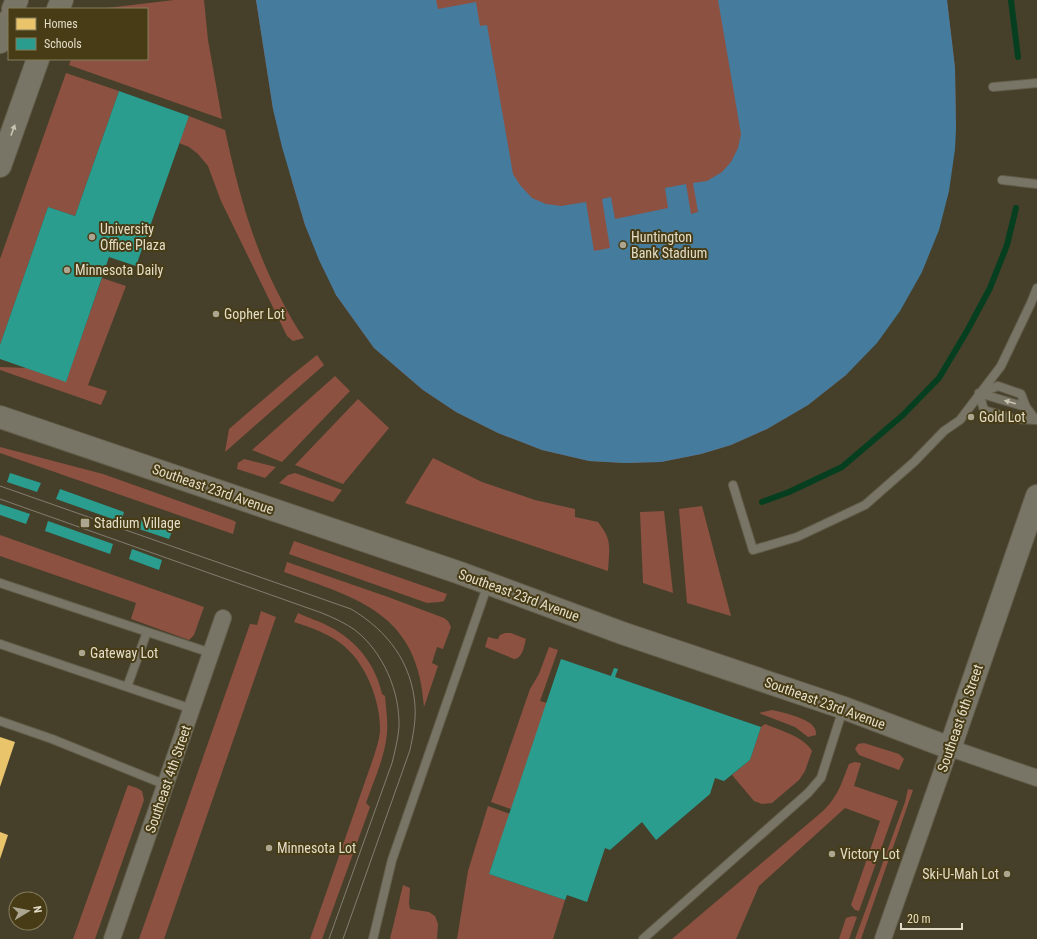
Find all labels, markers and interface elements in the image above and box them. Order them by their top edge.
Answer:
legend [8,8,148,60]
text: Homes [44,17,78,31]
text: Schools [44,37,82,51]
one-way arrow [11,123,17,135]
place label: University Office Plaza [100,221,166,253]
place label: Huntington Bank Stadium [631,229,707,261]
marker: University Office Plaza [87,232,97,242]
marker: Huntington Bank Stadium [618,240,628,250]
place label: Minnesota Daily [75,262,164,278]
marker: Minnesota Daily [62,265,72,275]
place label: Gopher Lot [224,306,285,322]
marker: Gopher Lot [211,309,221,319]
one-way arrow [1003,399,1015,405]
place label: Gold Lot [979,409,1026,425]
marker: Gold Lot [966,412,976,422]
street label: Southeast 23rd Avenue [150,461,276,517]
place label: Stadium Village [94,515,181,531]
marker: Stadium Village [79,517,91,529]
street label: Southeast 23rd Avenue [456,566,582,624]
place label: Gateway Lot [90,645,158,661]
marker: Gateway Lot [77,648,87,658]
street label: Southeast 6th Street [934,662,986,774]
street label: Southeast 23rd Avenue [762,674,888,732]
street label: Southeast 4th Street [142,723,194,835]
place label: Minnesota Lot [277,840,356,856]
marker: Minnesota Lot [264,843,274,853]
place label: Victory Lot [840,846,900,862]
marker: Victory Lot [827,849,837,859]
place label: Ski-U-Mah Lot [922,866,999,882]
marker: Ski-U-Mah Lot [1002,869,1012,879]
north arrow [8,891,48,931]
text: N [30,905,44,914]
scale bar [901,905,962,931]
text: 20 m [907,912,931,926]

